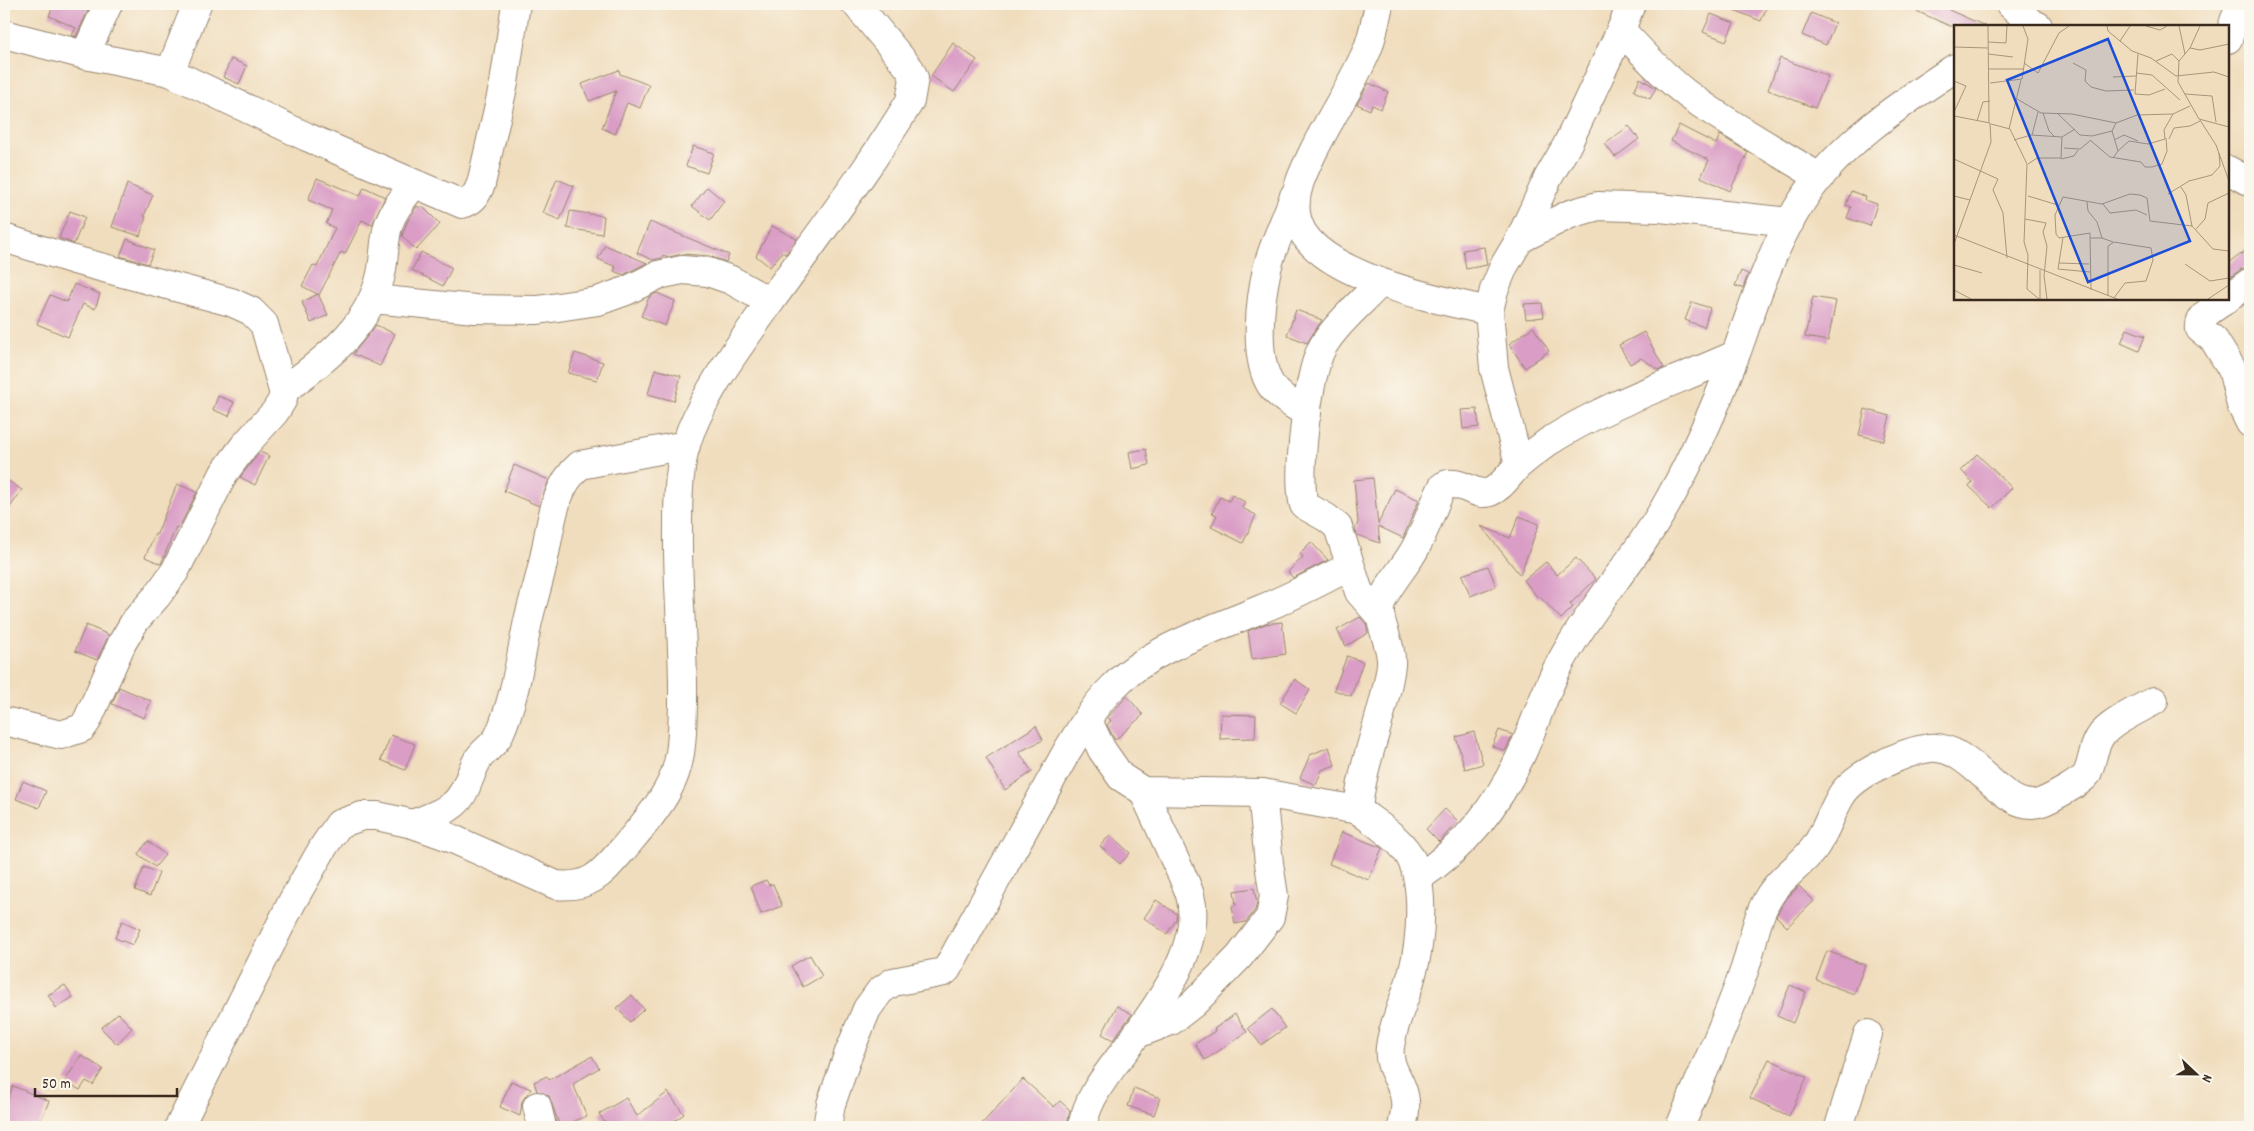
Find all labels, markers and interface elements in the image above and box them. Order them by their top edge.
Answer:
inset map [1954,25,2229,300]
north arrow [2172,1048,2222,1098]
scale bar [35,1066,178,1098]
text: N [2196,1071,2217,1085]
text: 50 m [42,1074,71,1096]

